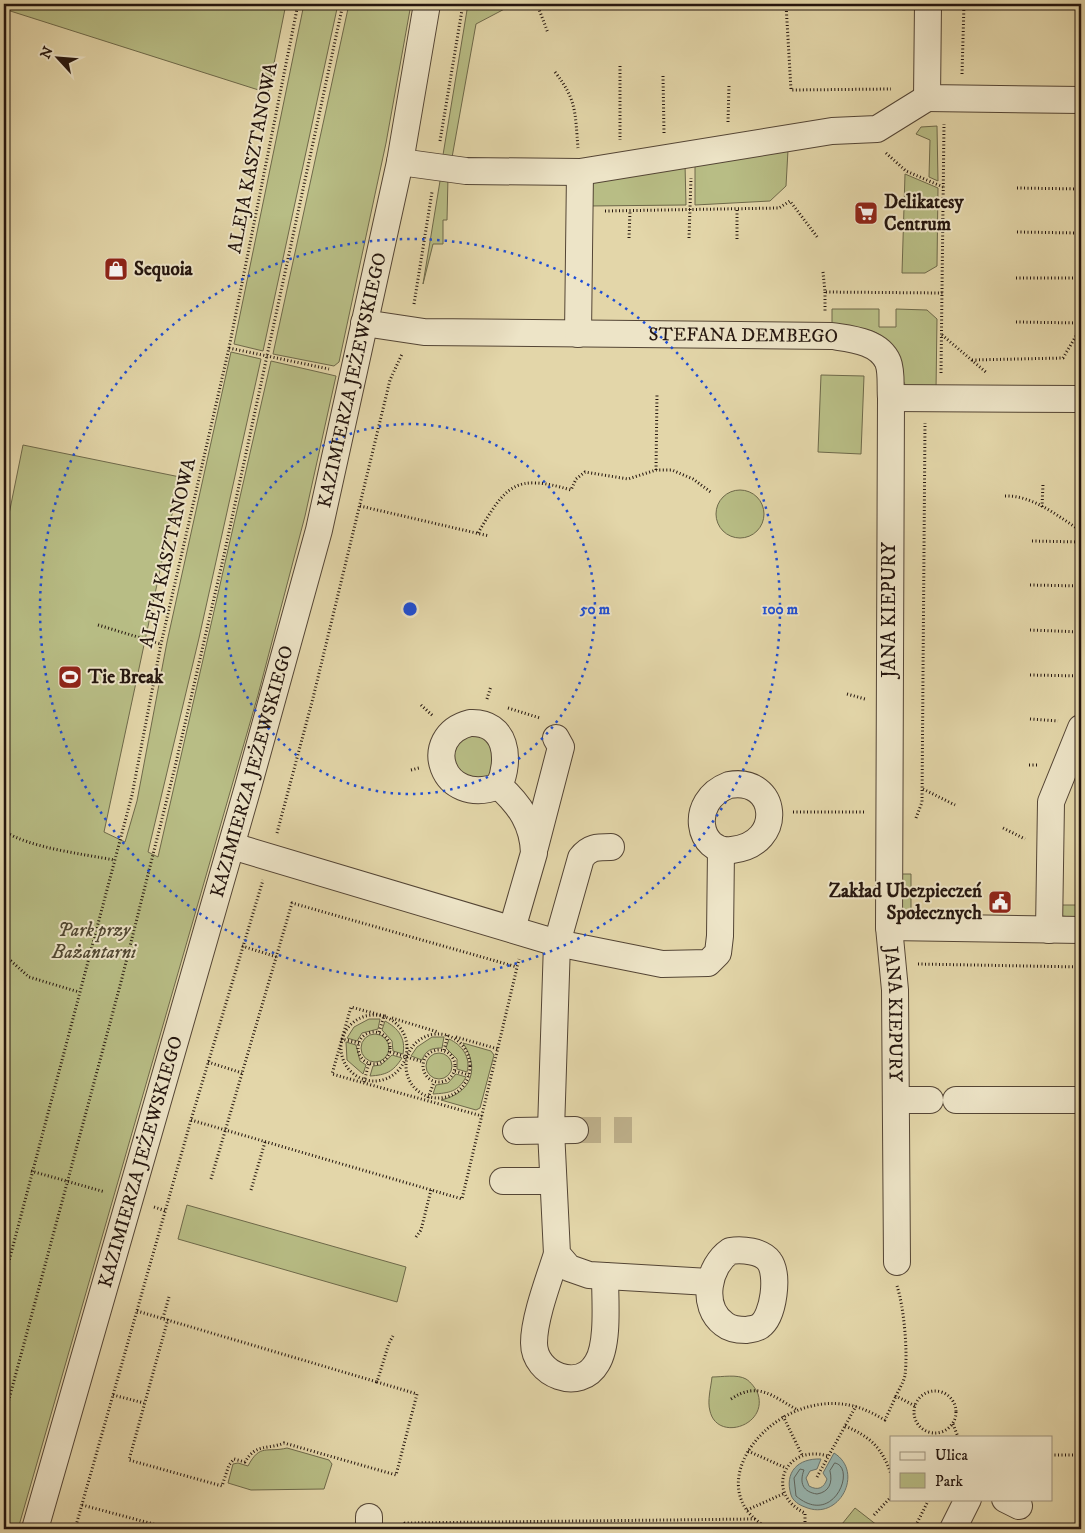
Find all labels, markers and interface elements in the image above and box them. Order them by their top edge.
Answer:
north arrow [32,32,82,82]
text: N [37,43,58,62]
street label: ALEJA KASZTANOWA [223,60,283,255]
place label: Delikatesy Centrum [884,191,964,236]
supermarket icon: Delikatesy Centrum [853,200,879,226]
street label: KAZIMIERZA JEŻEWSKIEGO [313,250,391,510]
shop icon: Sequoia [103,256,129,282]
place label: Sequoia [134,258,194,282]
street label: STEFANA DEMBEGO [648,323,838,348]
street label: ALEJA KASZTANOWA [135,455,201,650]
street label: JANA KIEPURY [878,541,901,680]
centre of rings [401,600,419,618]
text: 50 m [579,600,611,619]
text: 100 m [762,600,799,619]
street label: KAZIMIERZA JEŻEWSKIEGO [205,643,298,900]
sports icon: Tie Break [57,664,83,690]
place label: Tie Break [87,666,164,689]
place label: Zakład Ubezpieczeń Społecznych [829,880,983,925]
public building icon: Zakład Ubezpieczeń Społecznych [987,889,1013,915]
park label: Park przy Bażantarni [51,919,137,964]
street label: JANA KIEPURY [879,943,907,1083]
street label: KAZIMIERZA JEŻEWSKIEGO [93,1033,187,1290]
legend [890,1436,1052,1500]
text: Ulica [935,1446,968,1465]
text: Park [935,1472,964,1491]

